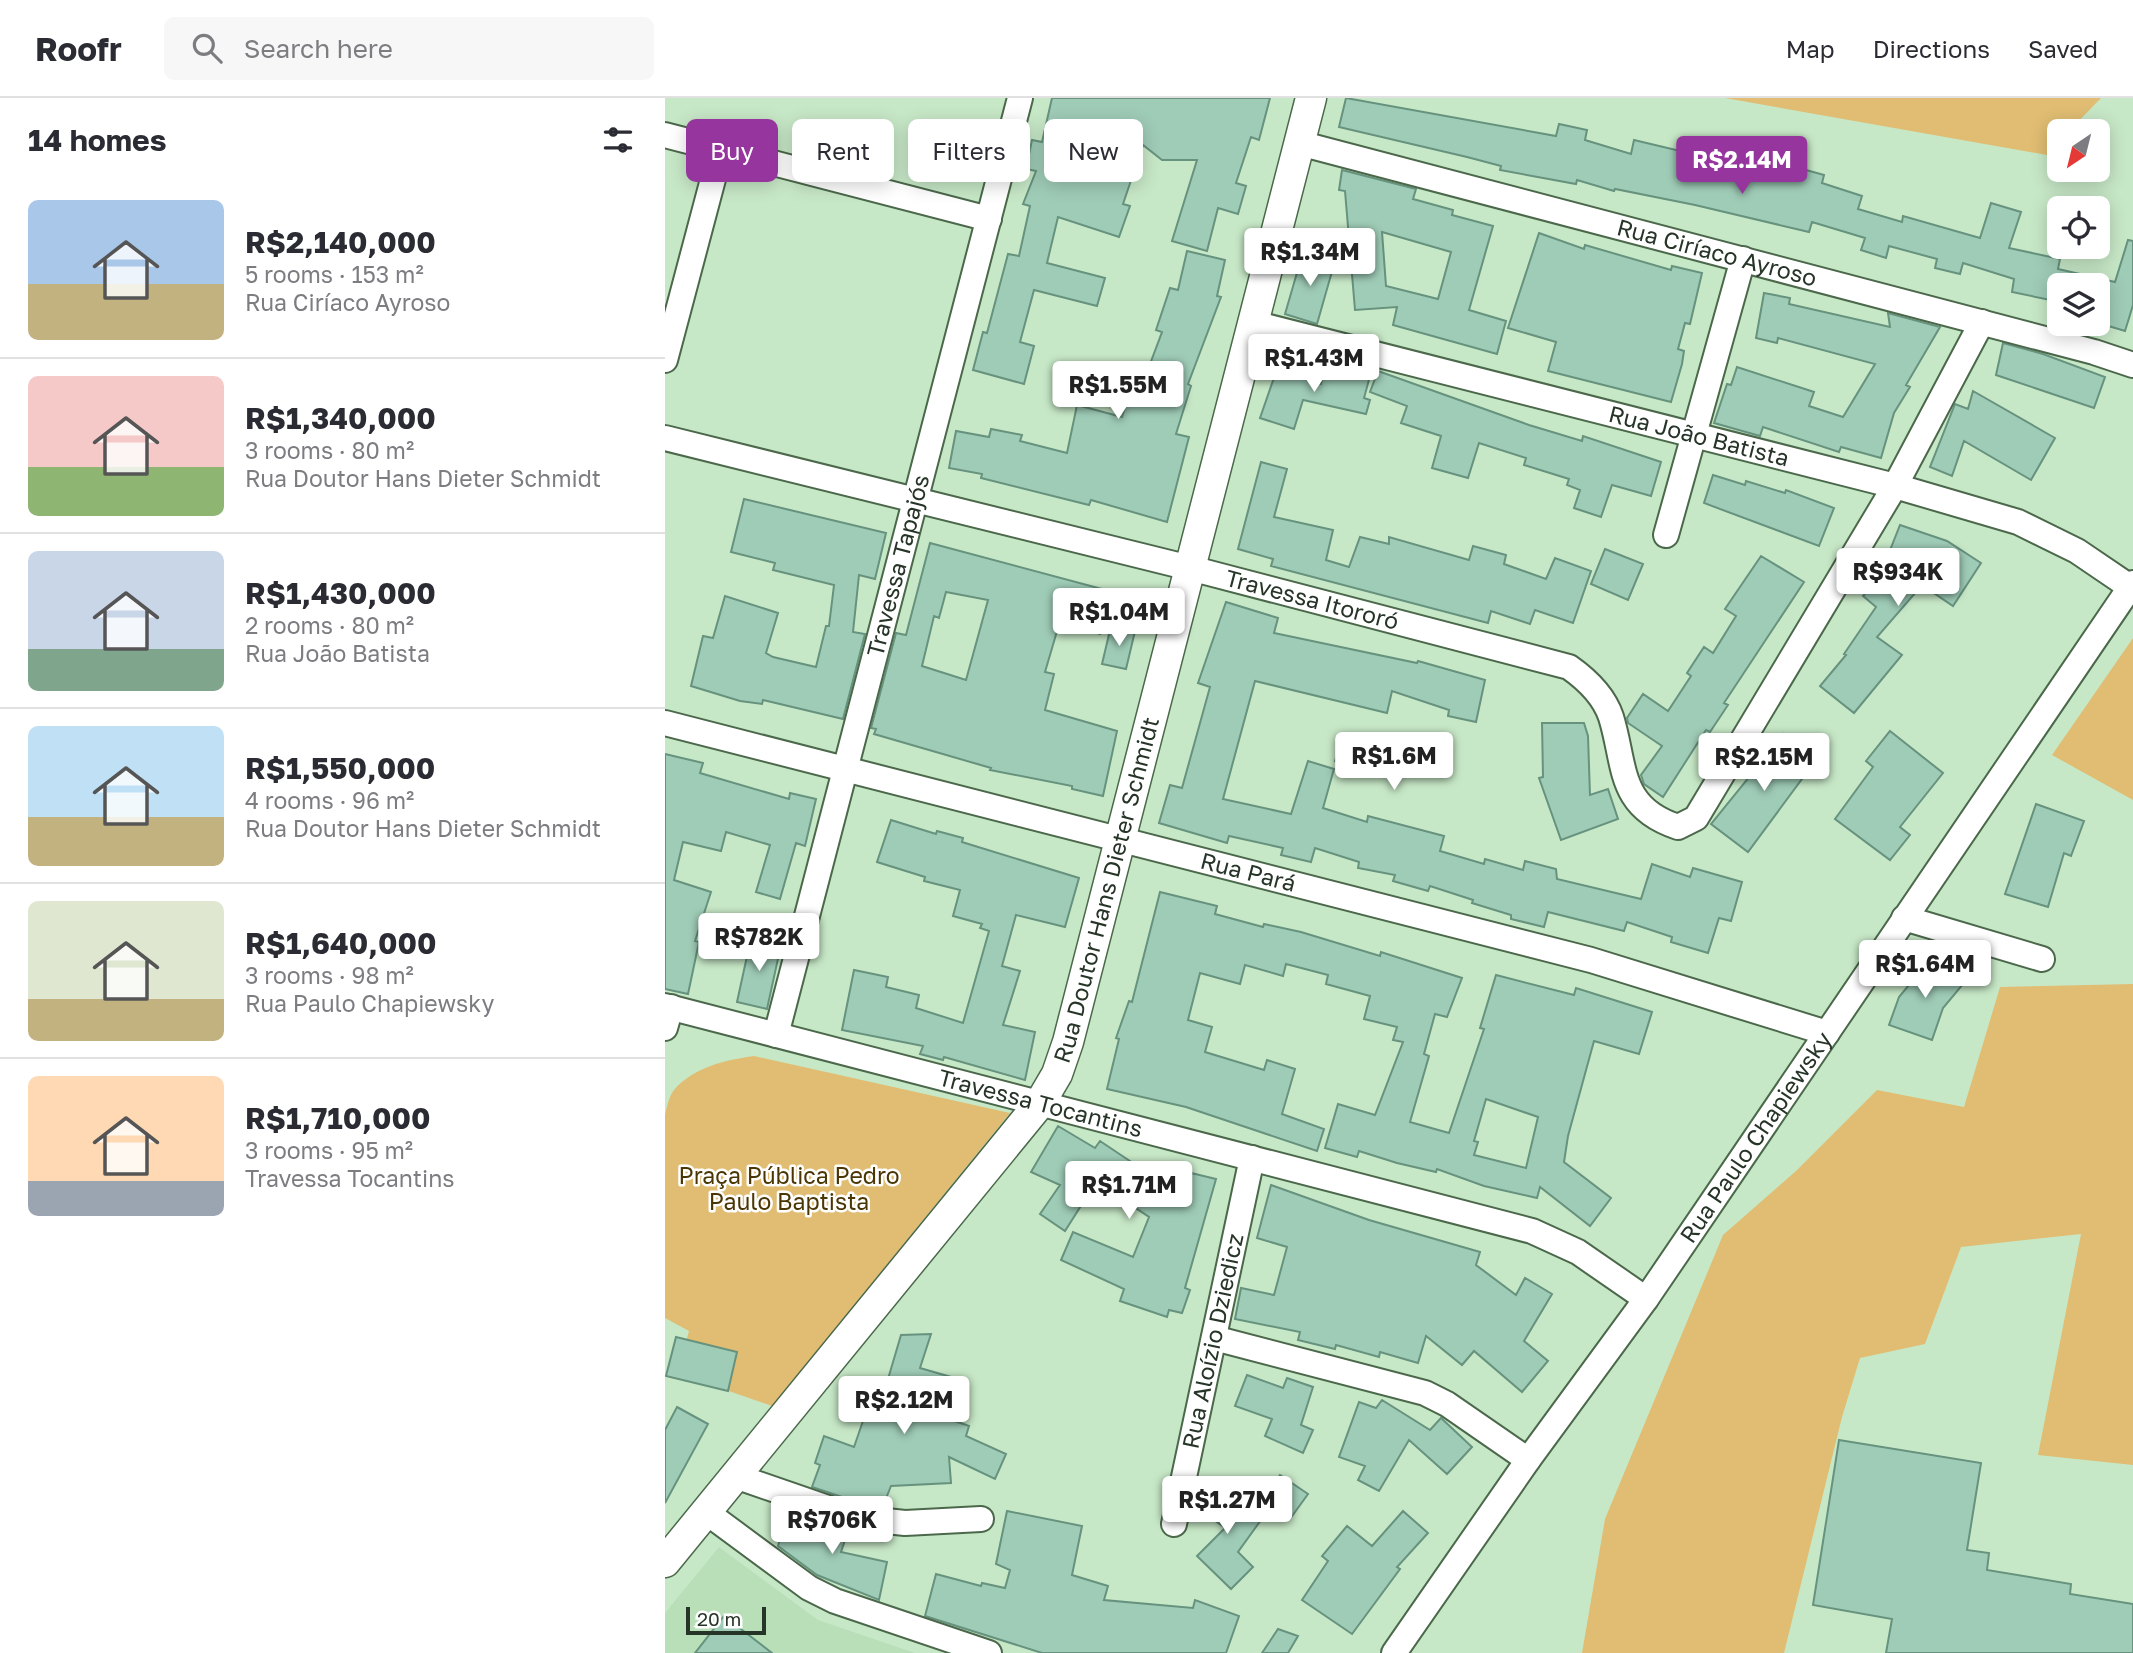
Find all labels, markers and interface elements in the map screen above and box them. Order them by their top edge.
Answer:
search box [164,17,654,80]
text: Roofr [35,29,122,68]
icon: search [188,29,226,67]
text: Search here [244,33,393,64]
text: Map [1786,34,1835,63]
text: Directions [1873,34,1990,63]
text: Saved [2028,34,2098,63]
chip: Buy [686,119,778,182]
chip: Rent [792,119,894,182]
chip: Filters [908,119,1030,182]
chip: New [1044,119,1143,182]
north arrow [2047,119,2111,182]
map controls [2047,119,2110,336]
icon: filters [599,121,637,159]
text: 14 homes [28,122,167,158]
pin: R$2.14M [1677,136,1807,196]
text: R$2.14M [1692,145,1792,173]
button: locate [2047,196,2110,259]
street label: Rua Ciríaco Ayroso [1614,212,1820,292]
text: R$2,140,000 [245,224,436,260]
icon: home [84,228,168,312]
pin: R$1.34M [1245,228,1375,288]
text: R$1.34M [1260,237,1360,265]
text: 5 rooms · 153 m² [245,260,424,288]
button: layers [2047,273,2110,336]
text: Rua Ciríaco Ayroso [245,288,450,316]
pin: R$1.43M [1249,334,1379,394]
text: R$1.43M [1264,343,1364,371]
pin: R$1.55M [1053,362,1183,421]
text: R$1.55M [1068,370,1168,398]
street label: Rua João Batista [1606,399,1792,472]
text: R$1,340,000 [245,400,436,436]
icon: home [84,404,168,488]
text: 3 rooms · 80 m² [245,436,414,464]
text: Rua Doutor Hans Dieter Schmidt [245,464,601,492]
street label: Travessa Tapajós [860,471,934,659]
pin: R$934K [1841,548,1955,608]
text: R$934K [1852,557,1944,585]
street label: Travessa Itororó [1223,563,1402,635]
text: R$1,430,000 [245,575,436,611]
icon: home [84,579,168,663]
pin: R$1.04M [1054,588,1184,648]
text: R$1.04M [1069,597,1169,625]
text: 2 rooms · 80 m² [245,611,414,639]
text: Rua João Batista [245,639,430,667]
street label: Rua Doutor Hans Dieter Schmidt [1047,714,1164,1066]
pin: R$1.6M [1337,732,1451,792]
pin: R$2.15M [1699,734,1829,793]
text: R$1.6M [1351,741,1437,769]
text: R$2.15M [1714,742,1814,770]
text: R$1,550,000 [245,750,435,786]
icon: home [84,754,168,838]
text: 4 rooms · 96 m² [245,786,414,814]
text: Rua Doutor Hans Dieter Schmidt [245,814,601,842]
street label: Rua Pará [1198,846,1299,897]
pin: R$782K [702,914,816,973]
text: R$782K [714,922,804,950]
text: R$1,640,000 [245,925,436,961]
icon: home [84,929,168,1013]
pin: R$1.64M [1860,940,1990,1000]
text: R$1.64M [1875,949,1975,977]
text: 3 rooms · 98 m² [245,961,414,989]
text: Rua Paulo Chapiewsky [245,989,494,1017]
street label: Rua Paulo Chapiewsky [1673,1026,1837,1248]
street label: Travessa Tocantins [936,1063,1146,1142]
text: R$1,710,000 [245,1100,430,1136]
icon: home [84,1104,168,1188]
text: 3 rooms · 95 m² [245,1136,413,1164]
park label: Praça Pública Pedro Paulo Baptista [679,1161,899,1215]
pin: R$1.71M [1064,1162,1194,1221]
text: Travessa Tocantins [245,1164,454,1192]
text: R$1.71M [1081,1170,1177,1198]
street label: Rua Aloízio Dziedicz [1175,1231,1249,1451]
pin: R$2.12M [839,1376,969,1436]
text: R$2.12M [854,1385,954,1413]
pin: R$1.27M [1162,1476,1292,1536]
text: R$1.27M [1178,1485,1276,1513]
pin: R$706K [775,1496,889,1556]
text: R$706K [787,1505,877,1533]
scale bar [686,1604,767,1636]
text: 20 m [697,1607,741,1630]

